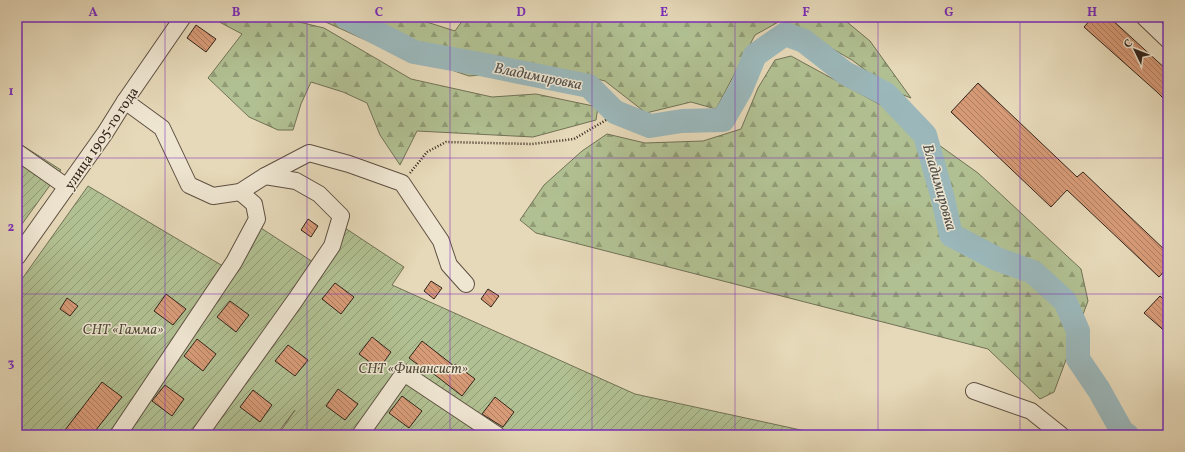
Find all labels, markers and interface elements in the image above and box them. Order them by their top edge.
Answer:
text: A [88,4,98,22]
text: B [232,4,241,22]
text: C [375,4,383,22]
text: D [516,4,526,22]
text: E [660,4,668,22]
text: F [802,4,810,22]
text: G [944,4,954,22]
text: H [1087,4,1097,22]
north arrow [1115,30,1155,70]
text: С [1121,36,1137,52]
water label: Владимировка [492,59,584,96]
text: 1 [8,83,14,101]
street label: улица 1905-го года [61,84,144,194]
water label: Владимировка [916,142,961,233]
text: 2 [8,219,15,237]
park label: СНТ «Гамма» [83,321,163,340]
text: 3 [8,355,15,373]
park label: СНТ «Финансист» [358,360,468,379]

